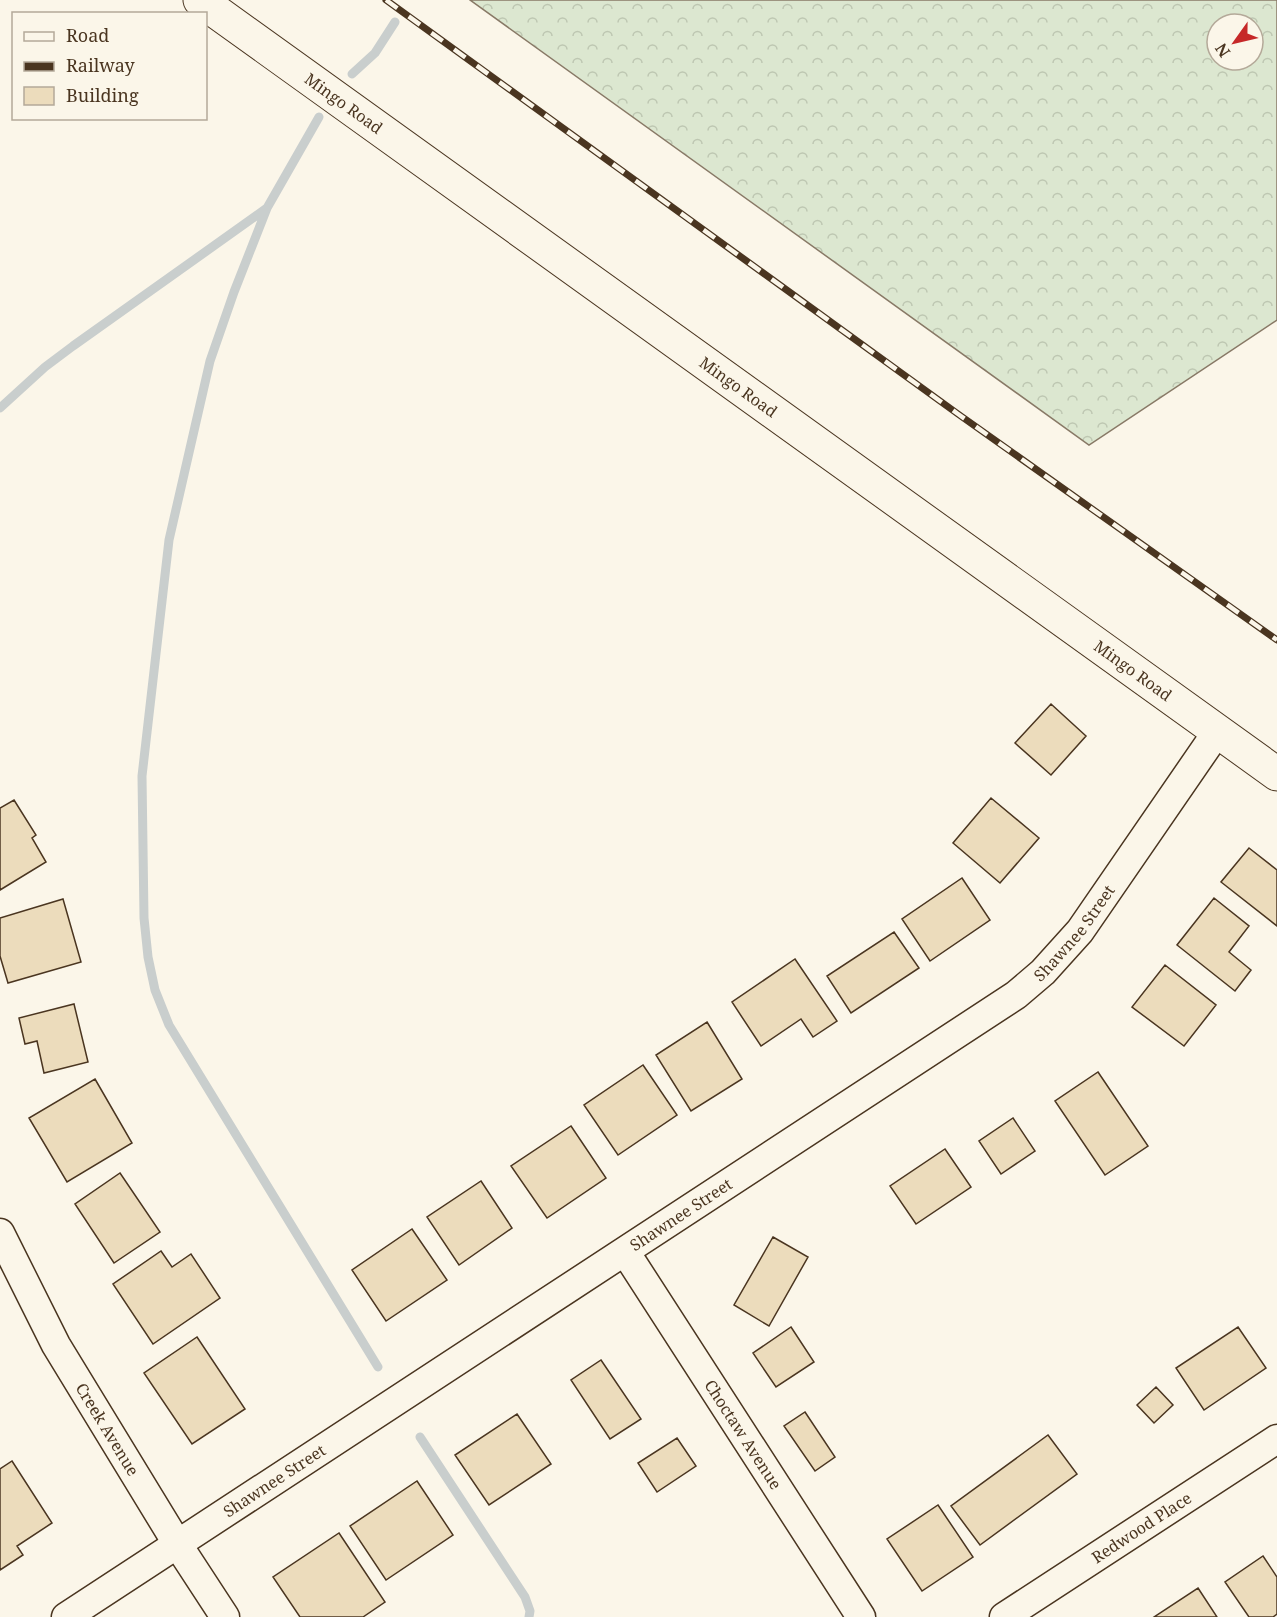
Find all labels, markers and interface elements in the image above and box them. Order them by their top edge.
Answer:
legend [12,12,207,120]
north arrow [1205,12,1265,72]
text: Road [66,23,109,47]
text: N [1210,39,1235,62]
text: Railway [66,53,136,77]
street label: Mingo Road [300,68,387,139]
text: Building [66,83,139,107]
street label: Mingo Road [695,351,782,423]
street label: Mingo Road [1090,635,1177,706]
street label: Shawnee Street [1029,880,1120,986]
street label: Shawnee Street [626,1173,737,1256]
street label: Choctaw Avenue [699,1375,787,1494]
street label: Creek Avenue [71,1379,144,1480]
street label: Shawnee Street [219,1439,330,1522]
street label: Redwood Place [1087,1487,1196,1568]

